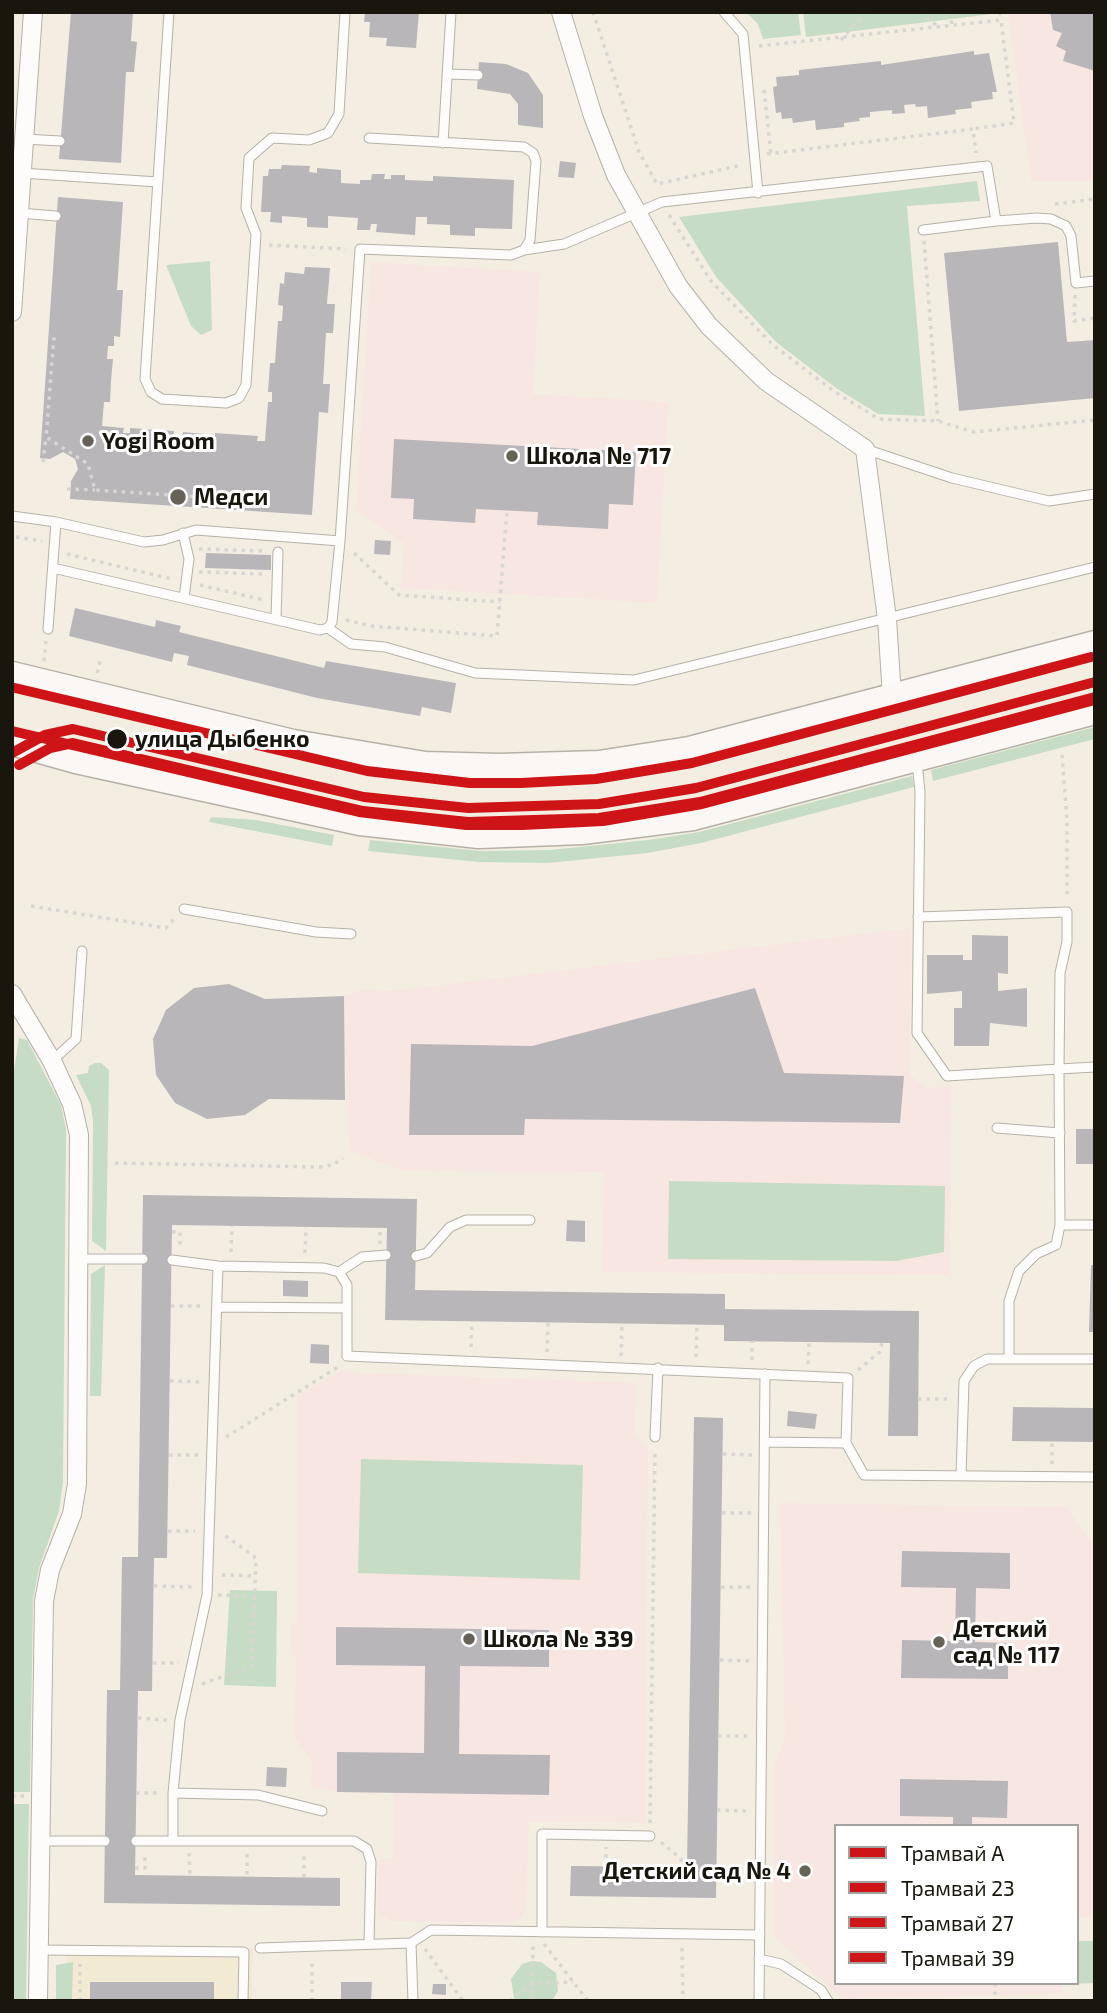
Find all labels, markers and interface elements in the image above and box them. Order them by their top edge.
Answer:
place label: Yogi Room [102,427,215,455]
marker: Yogi Room [80,433,96,449]
place label: Школа № 717 [526,442,671,470]
marker: Школа № 717 [504,448,520,464]
place label: Медси [194,483,268,511]
marker: Медси [168,487,188,507]
place label: улица Дыбенко [135,725,309,753]
marker: улица Дыбенко [105,727,129,751]
place label: Детский сад № 117 [953,1615,1060,1669]
place label: Школа № 339 [483,1625,634,1653]
marker: Школа № 339 [461,1631,477,1647]
marker: Детский сад № 117 [931,1634,947,1650]
legend [834,1824,1079,1985]
text: Трамвай А [901,1840,1004,1865]
place label: Детский сад № 4 [602,1857,791,1885]
marker: Детский сад № 4 [797,1863,813,1879]
text: Трамвай 23 [901,1875,1015,1900]
text: Трамвай 27 [901,1910,1014,1935]
text: Трамвай 39 [901,1945,1015,1970]

